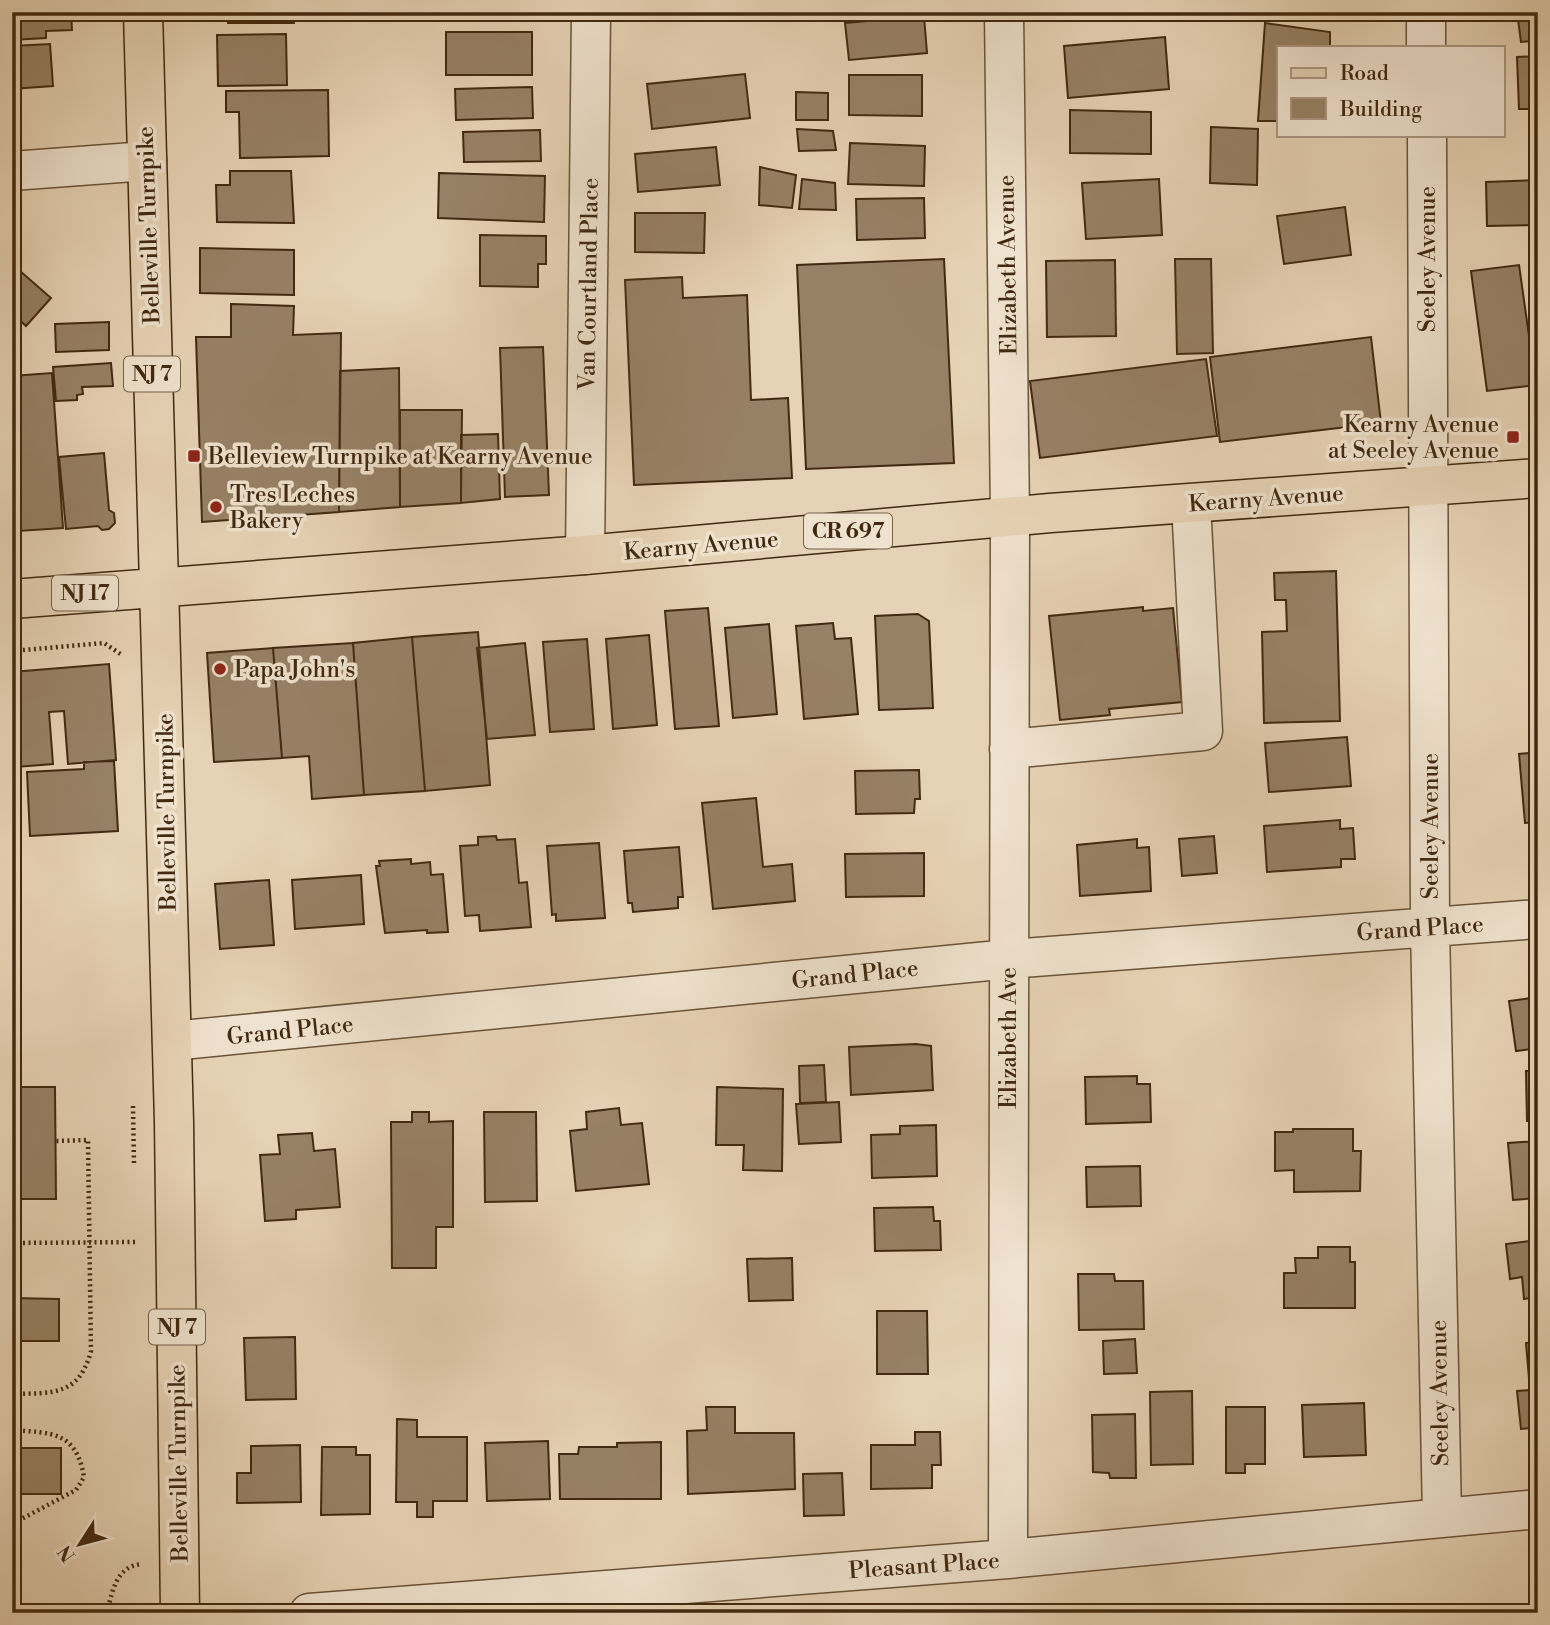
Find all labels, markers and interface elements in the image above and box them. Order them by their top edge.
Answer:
legend [1277,46,1504,136]
text: Road [1340,61,1389,87]
text: Building [1339,97,1422,123]
street label: Belleville Turnpike [132,126,166,325]
street label: Elizabeth Avenue [992,175,1024,355]
street label: Van Courtland Place [573,177,605,392]
street label: Seeley Avenue [1414,186,1442,332]
road number: NJ 7 [124,356,180,392]
place label: Kearny Avenue at Seeley Avenue [1328,411,1499,465]
marker: Kearny Avenue at Seeley Avenue [1505,429,1521,445]
place label: Belleview Turnpike at Kearny Avenue [207,443,593,471]
marker: Belleview Turnpike at Kearny Avenue [186,448,202,464]
street label: Kearny Avenue [1188,480,1345,518]
place label: Tres Leches Bakery [229,481,355,535]
marker: Tres Leches Bakery [208,499,224,515]
road number: CR 697 [804,514,892,548]
street label: Kearny Avenue [622,525,780,567]
road number: NJ 17 [52,576,118,610]
place label: Papa John's [234,656,355,684]
marker: Papa John's [212,661,228,677]
street label: Belleville Turnpike [151,713,183,912]
street label: Seeley Avenue [1417,753,1445,899]
street label: Grand Place [1356,911,1485,947]
street label: Grand Place [790,954,920,996]
street label: Elizabeth Ave [995,967,1023,1109]
street label: Grand Place [225,1010,355,1052]
road number: NJ 7 [149,1310,205,1344]
street label: Seeley Avenue [1425,1319,1455,1466]
street label: Belleville Turnpike [163,1364,195,1563]
north arrow [46,1510,116,1580]
text: N [53,1540,81,1567]
street label: Pleasant Place [848,1547,1001,1585]

